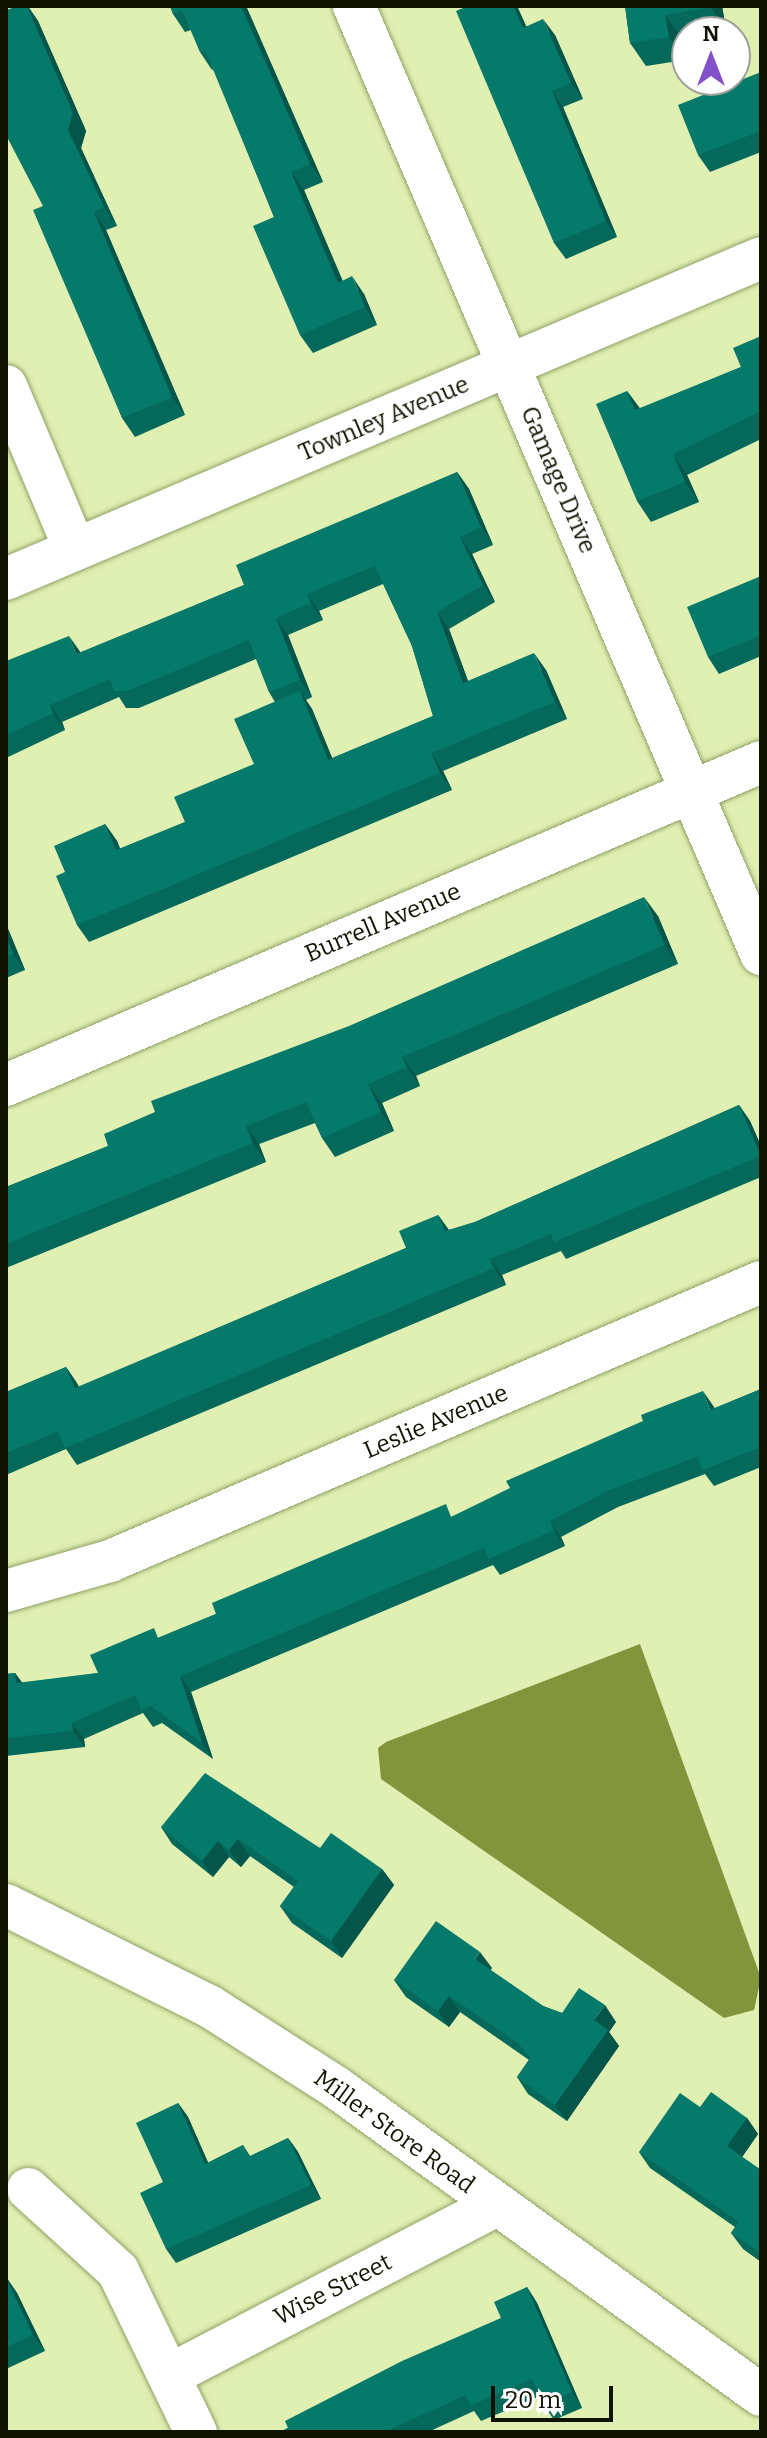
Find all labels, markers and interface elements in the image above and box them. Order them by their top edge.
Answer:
north arrow [671,16,751,96]
text: N [703,20,719,47]
street label: Townley Avenue [295,370,473,468]
street label: Gamage Drive [514,402,602,558]
street label: Burrell Avenue [301,877,465,969]
street label: Leslie Avenue [360,1379,512,1465]
street label: Miller Store Road [308,2064,480,2200]
street label: Wise Street [270,2248,396,2332]
scale bar [495,2370,617,2420]
text: 20 m [505,2386,561,2414]

